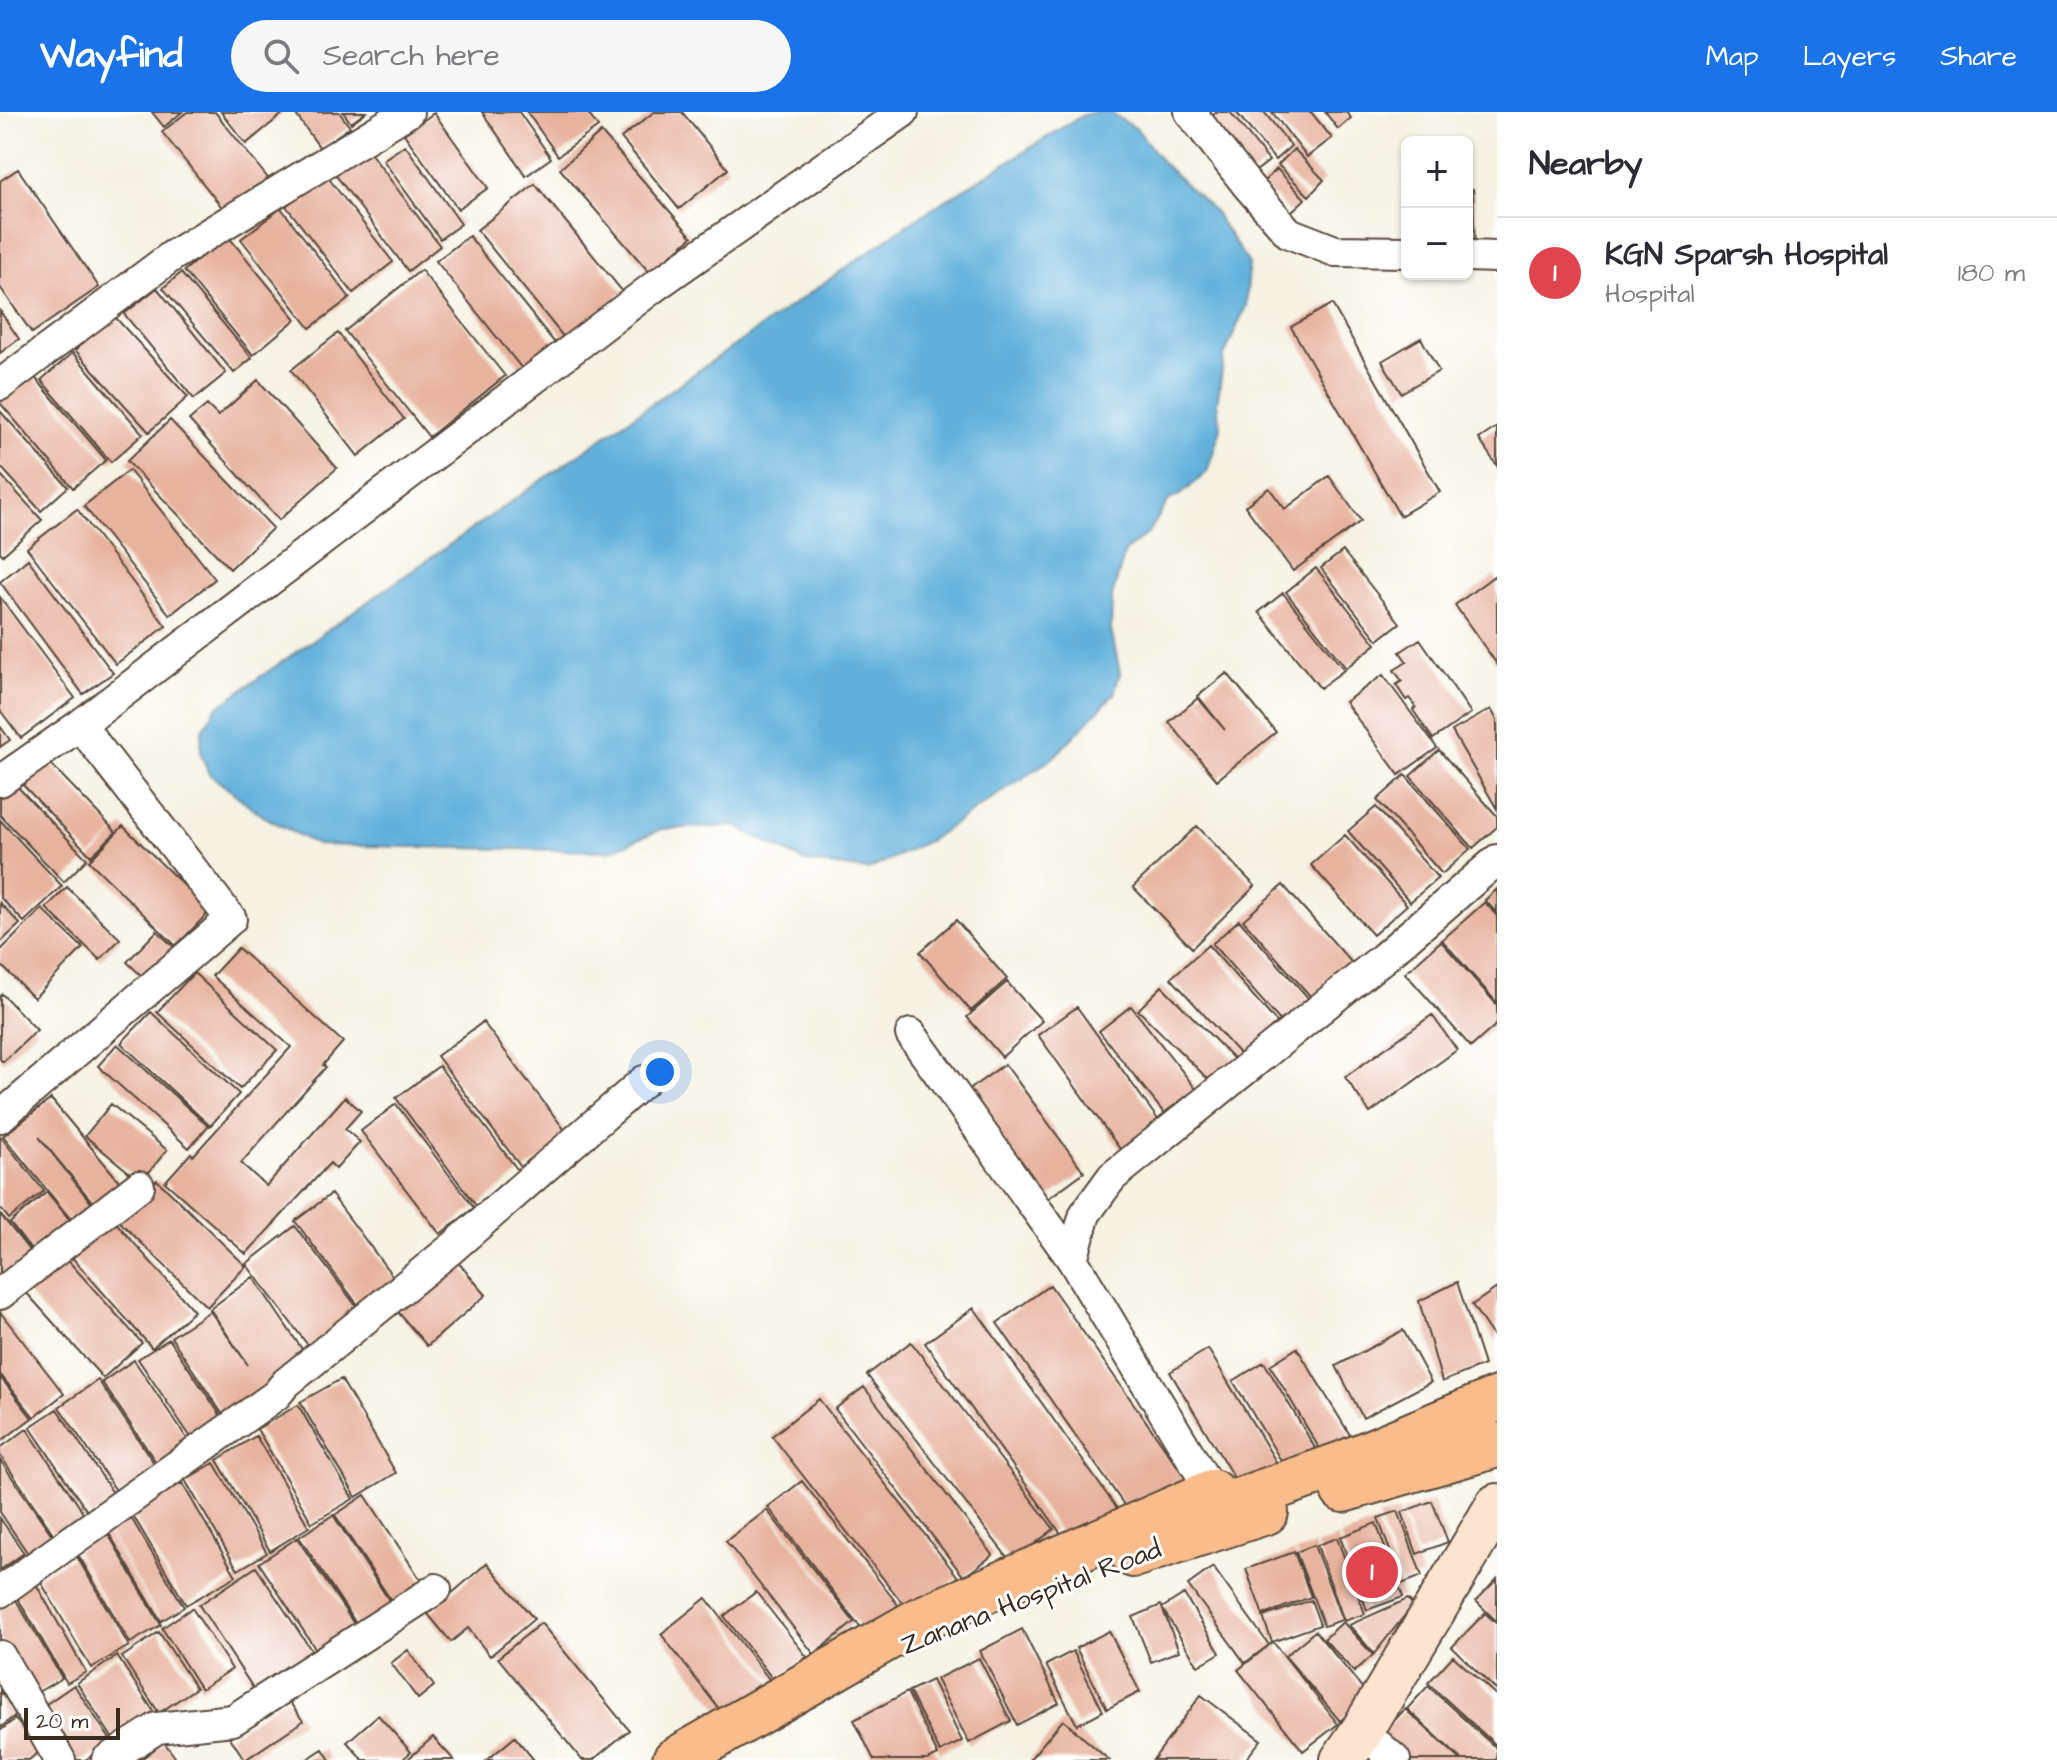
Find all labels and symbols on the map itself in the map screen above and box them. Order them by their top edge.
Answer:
your location [640,1052,680,1092]
street label: Zanana Hospital Road [895,1529,1167,1665]
pin: 1 [1346,1542,1398,1602]
scale bar [24,1704,120,1740]

